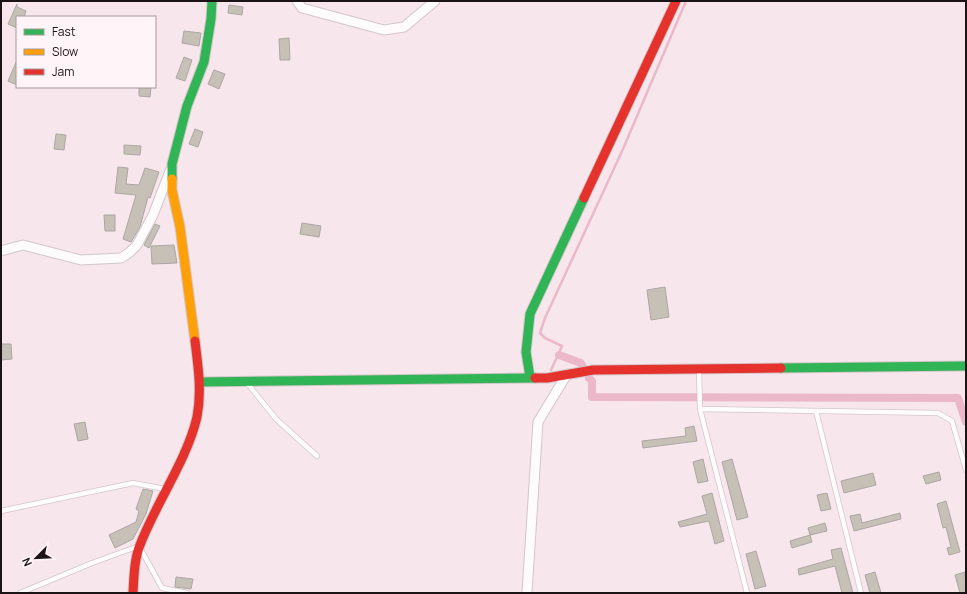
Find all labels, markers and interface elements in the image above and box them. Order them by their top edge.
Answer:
legend [16,16,156,88]
text: Fast [52,23,76,40]
text: Slow [52,43,78,60]
text: Jam [52,63,74,80]
north arrow [16,538,56,578]
text: N [18,556,35,569]

